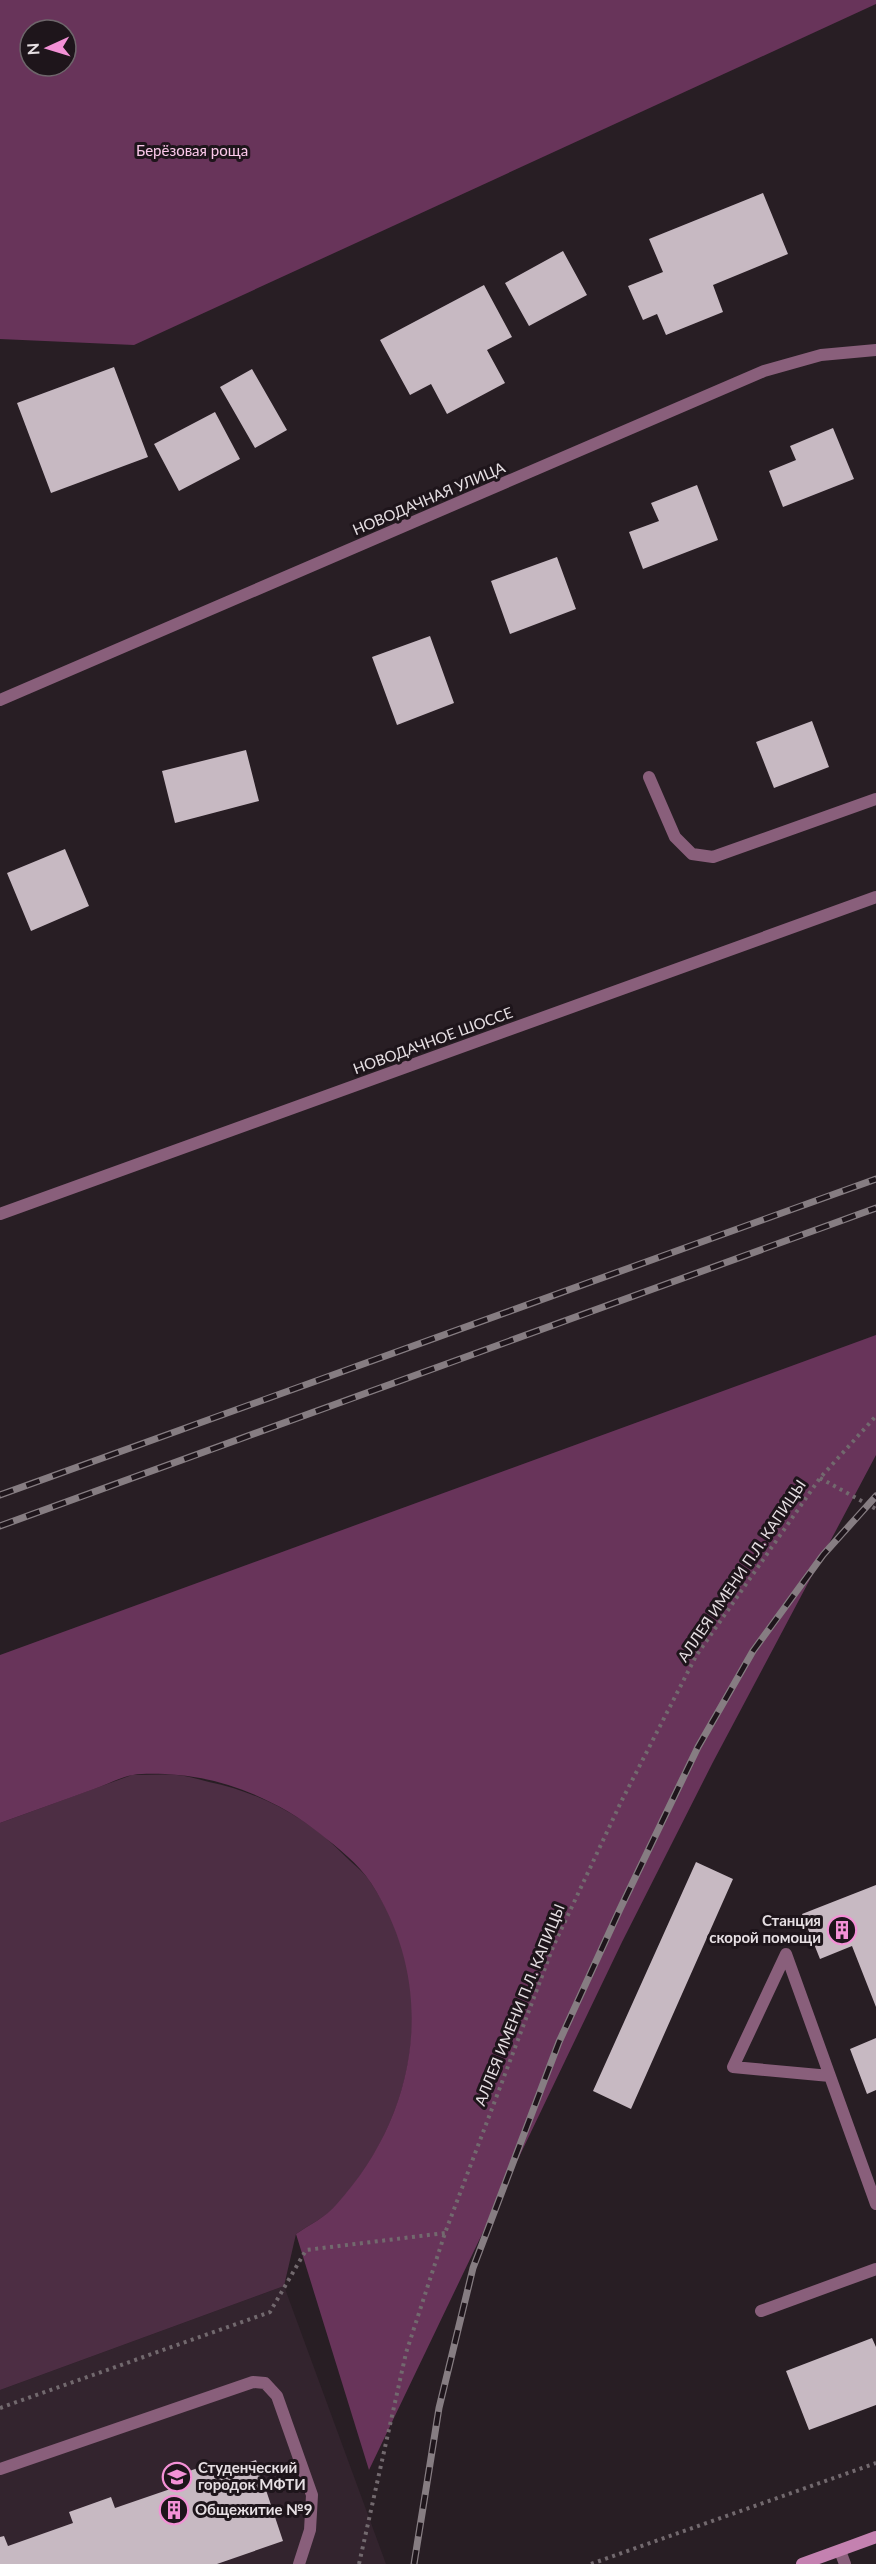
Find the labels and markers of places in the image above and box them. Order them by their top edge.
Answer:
place label: Станция скорой помощи [709,1911,821,1946]
building icon: Станция скорой помощи [826,1914,858,1946]
place label: Студенческий городок МФТИ [198,2458,306,2493]
school or university icon: Студенческий городок МФТИ [161,2461,193,2493]
building icon: Общежитие №9 [158,2494,190,2526]
place label: Общежитие №9 [195,2500,312,2518]

